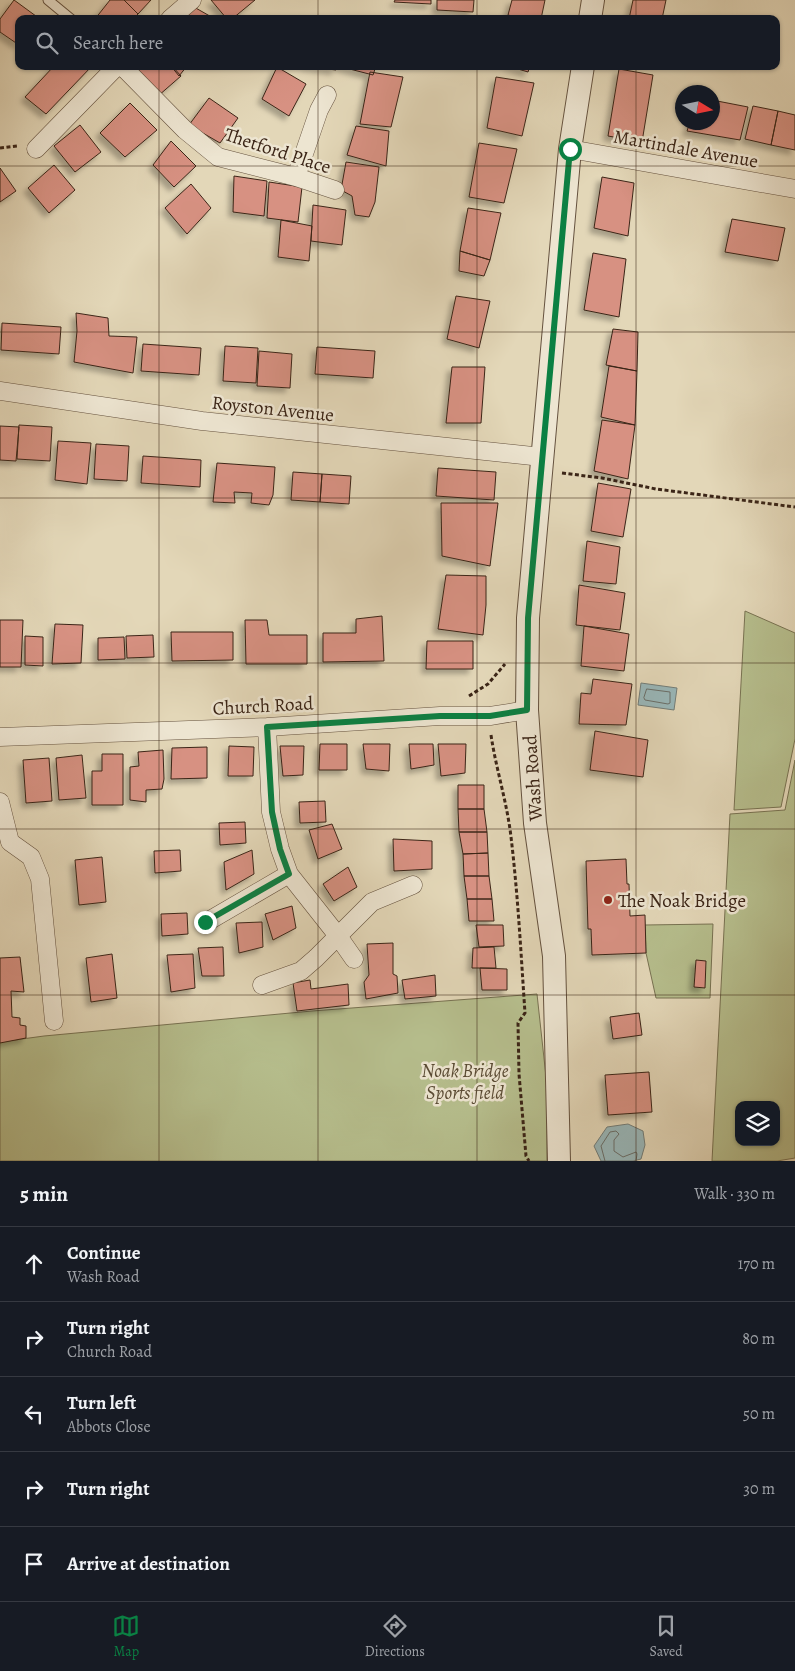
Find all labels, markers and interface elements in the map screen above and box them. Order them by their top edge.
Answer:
search box [15,15,780,70]
icon: search [33,29,61,57]
text: Search here [73,30,163,56]
north arrow [675,85,720,130]
street label: Thetford Place [221,122,334,180]
street label: Martindale Avenue [611,123,760,175]
route start [559,138,582,161]
street label: Royston Avenue [210,390,335,428]
street label: Church Road [212,690,315,722]
street label: Wash Road [517,733,549,823]
place label: The Noak Bridge [618,888,746,914]
marker: The Noak Bridge [602,894,614,906]
route end [194,911,217,934]
park label: Noak Bridge Sports field [421,1058,509,1106]
map controls [735,1101,780,1146]
button: layers [735,1101,780,1146]
text: 5 min [20,1180,68,1208]
text: Walk · 330 m [694,1183,775,1205]
text: Continue [67,1240,141,1266]
icon: ahead [20,1250,48,1278]
text: 170 m [738,1253,775,1275]
text: Wash Road [67,1266,140,1288]
text: Turn right [67,1315,149,1341]
icon: right [20,1325,48,1353]
text: 80 m [742,1328,775,1350]
text: Church Road [67,1341,152,1363]
text: Turn left [67,1390,136,1416]
icon: left [20,1400,48,1428]
text: 50 m [743,1403,775,1425]
text: Abbots Close [67,1416,151,1438]
icon: right [20,1475,48,1503]
text: Turn right [67,1476,149,1502]
text: 30 m [743,1478,775,1500]
icon: arrive [20,1550,48,1578]
text: Arrive at destination [67,1551,230,1577]
tab: Map [112,1612,140,1661]
tab: Directions [365,1612,425,1661]
tab: Saved [650,1612,683,1661]

